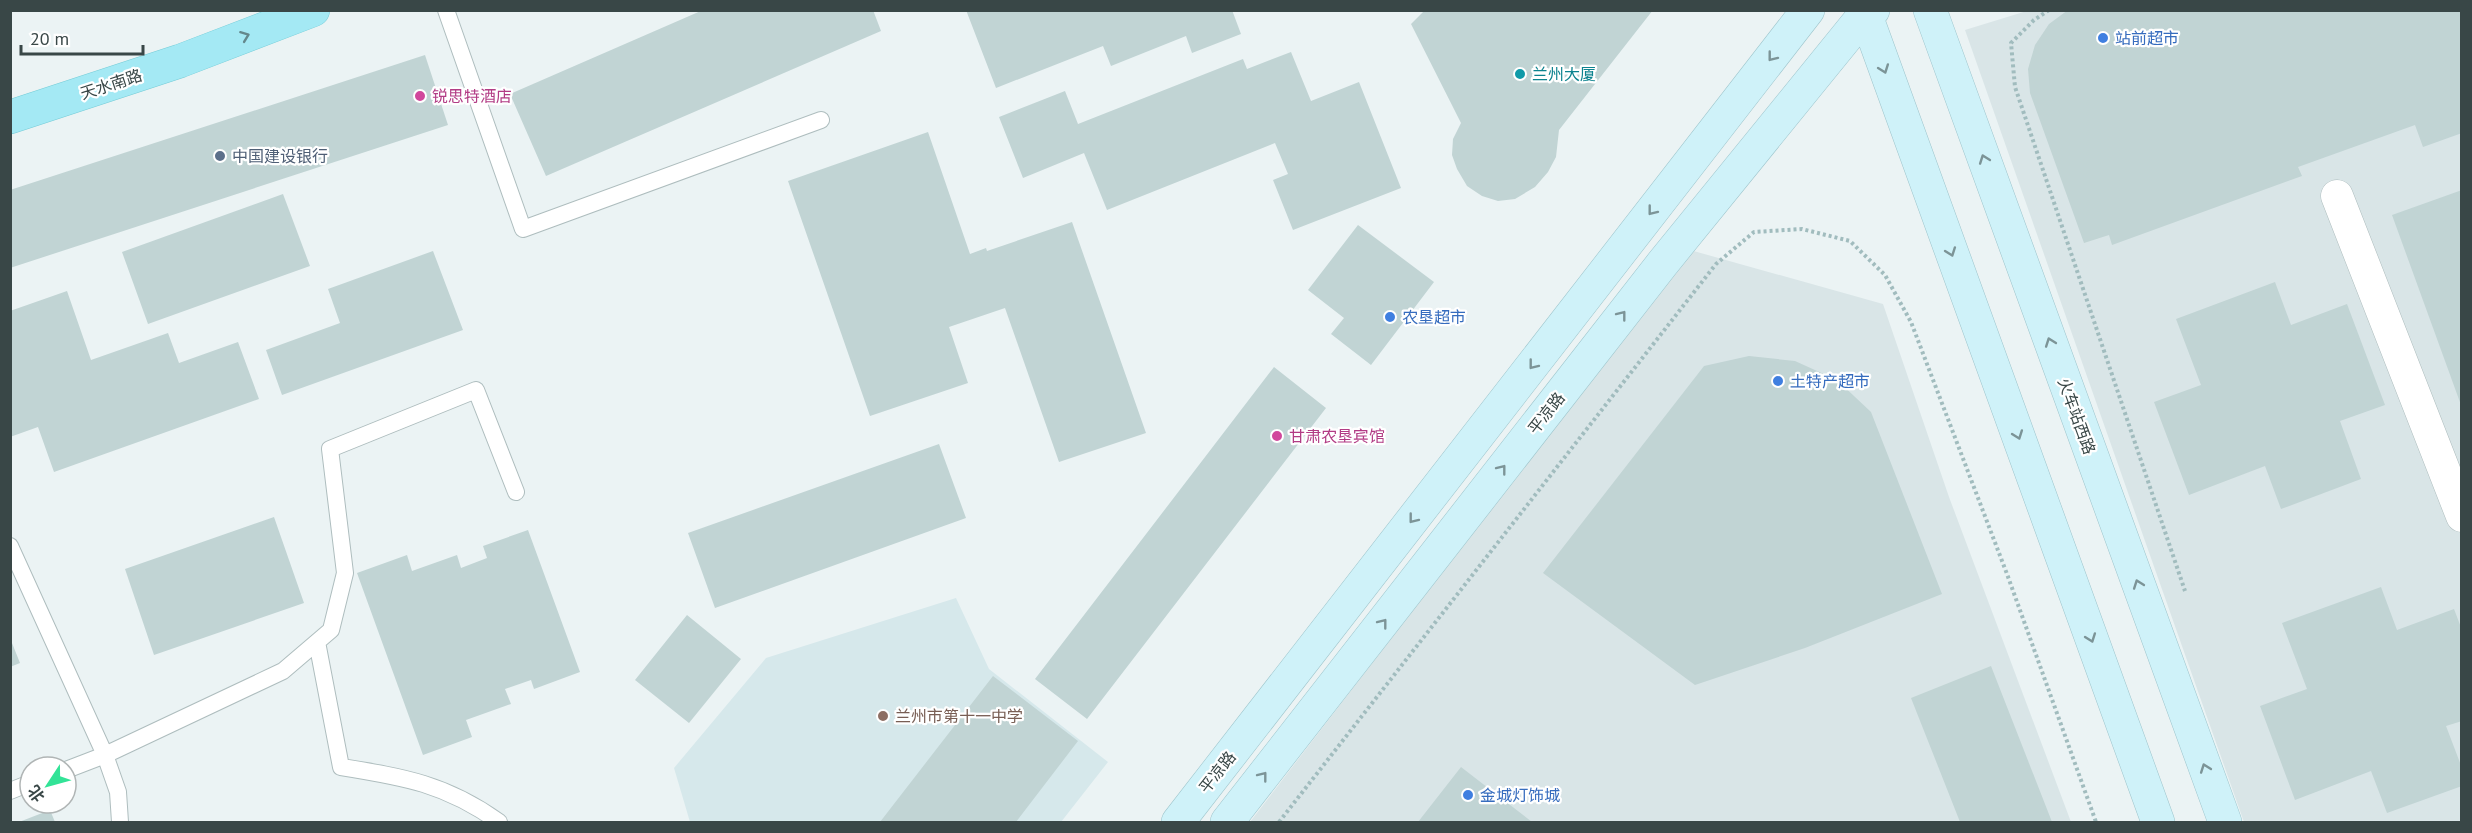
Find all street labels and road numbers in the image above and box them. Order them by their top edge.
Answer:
street label: 天水南路 [77,65,145,103]
street label: 火车站西路 [2054,375,2100,457]
street label: 平凉路 [1523,388,1569,438]
street label: 平凉路 [1194,747,1240,797]

